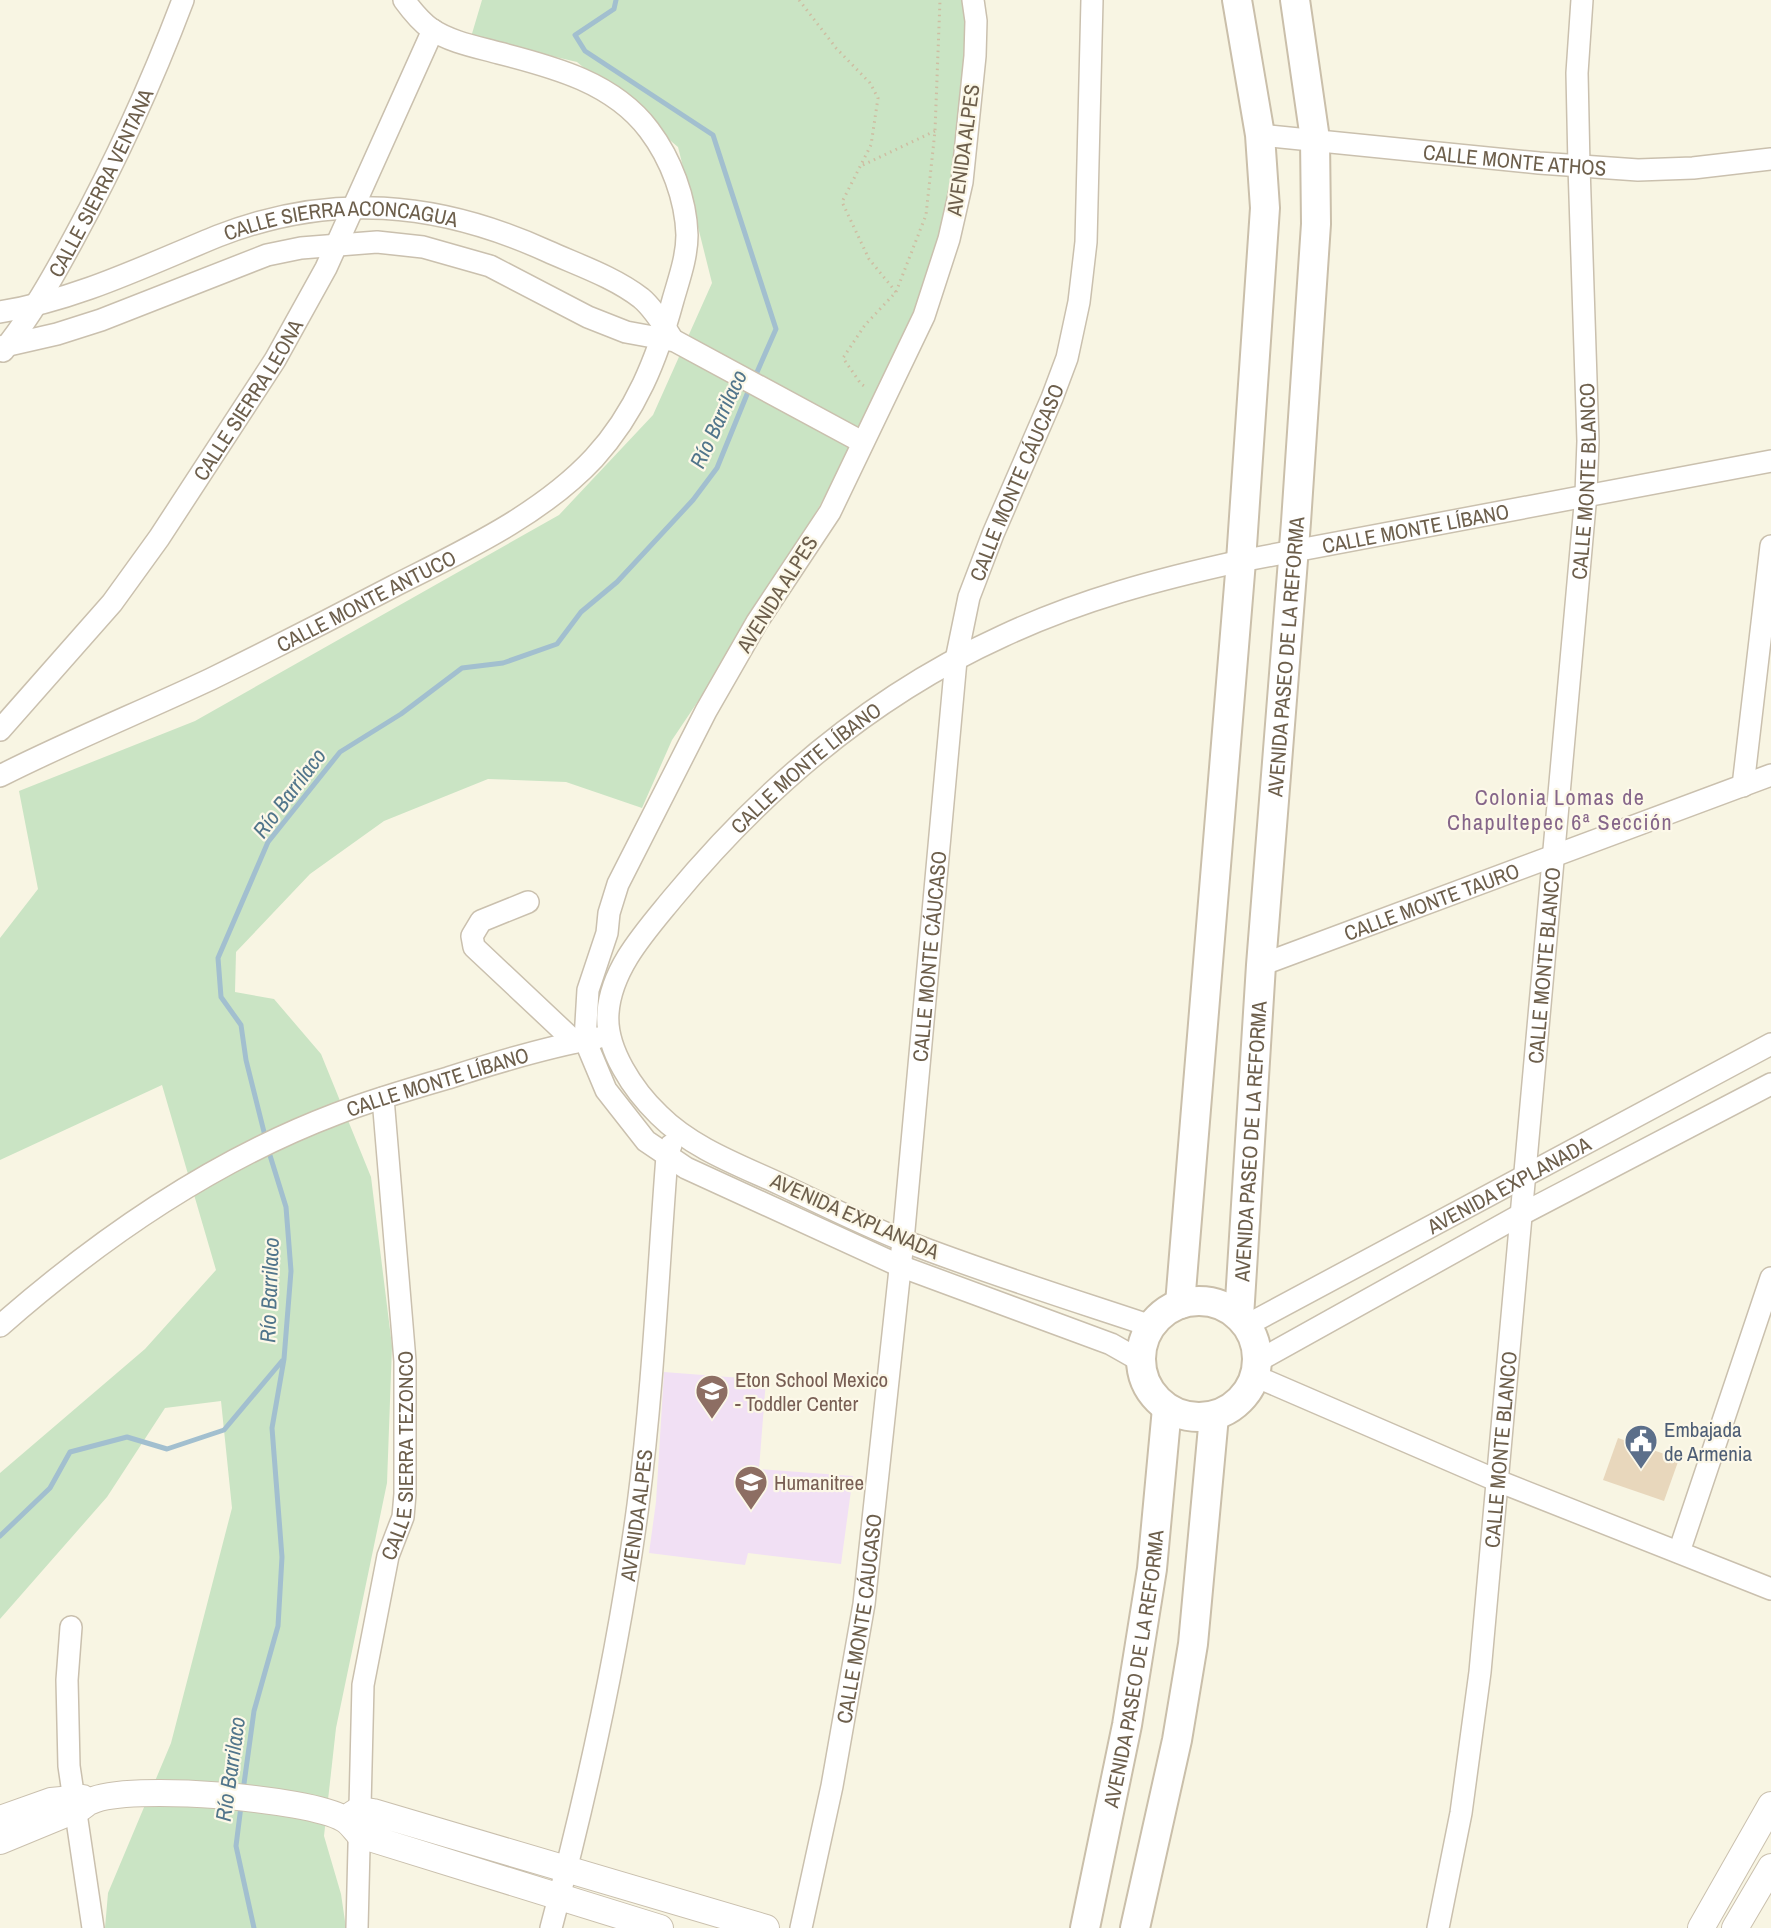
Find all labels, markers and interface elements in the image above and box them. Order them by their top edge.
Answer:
street label: AVENIDA ALPES [939,82,987,219]
street label: CALLE SIERRA VENTANA [41,83,160,282]
street label: CALLE MONTE ATHOS [1422,137,1607,182]
street label: CALLE SIERRA ACONCAGUA [220,193,462,247]
street label: CALLE SIERRA LEONA [186,313,310,486]
water label: Río Barrilaco [682,365,754,473]
street label: CALLE MONTE CÁUCASO [962,380,1071,585]
street label: CALLE MONTE BLANCO [1564,382,1603,581]
street label: CALLE MONTE LÍBANO [1320,496,1511,560]
street label: AVENIDA PASEO DE LA REFORMA [1260,515,1311,799]
street label: AVENIDA ALPES [729,530,824,659]
street label: CALLE MONTE ANTUCO [271,543,461,659]
street label: CALLE MONTE LÍBANO [724,695,887,840]
water label: Río Barrilaco [245,742,333,844]
district label: Colonia Lomas de Chapultepec 6ª Sección [1447,782,1673,837]
street label: CALLE MONTE CÁUCASO [905,850,953,1063]
street label: CALLE MONTE TAURO [1340,856,1523,947]
street label: CALLE MONTE BLANCO [1520,866,1567,1065]
street label: AVENIDA PASEO DE LA REFORMA [1227,1000,1273,1283]
street label: CALLE MONTE LÍBANO [342,1040,532,1123]
street label: AVENIDA EXPLANADA [1421,1129,1596,1241]
street label: AVENIDA EXPLANADA [765,1165,944,1266]
water label: Río Barrilaco [252,1237,286,1343]
street label: CALLE SIERRA TEZONCO [373,1349,420,1564]
street label: CALLE MONTE BLANCO [1477,1350,1523,1549]
place label: Eton School Mexico - Toddler Center [735,1365,888,1418]
school or university icon: Eton School Mexico - Toddler Center [694,1373,730,1420]
place label: Embajada de Armenia [1664,1415,1752,1468]
public building icon: Embajada de Armenia [1623,1423,1659,1470]
street label: AVENIDA ALPES [612,1448,659,1584]
school or university icon: Humanitree [733,1464,769,1511]
place label: Humanitree [774,1468,864,1497]
street label: CALLE MONTE CÁUCASO [829,1512,888,1726]
street label: AVENIDA PASEO DE LA REFORMA [1096,1528,1170,1811]
water label: Río Barrilaco [208,1715,252,1823]

